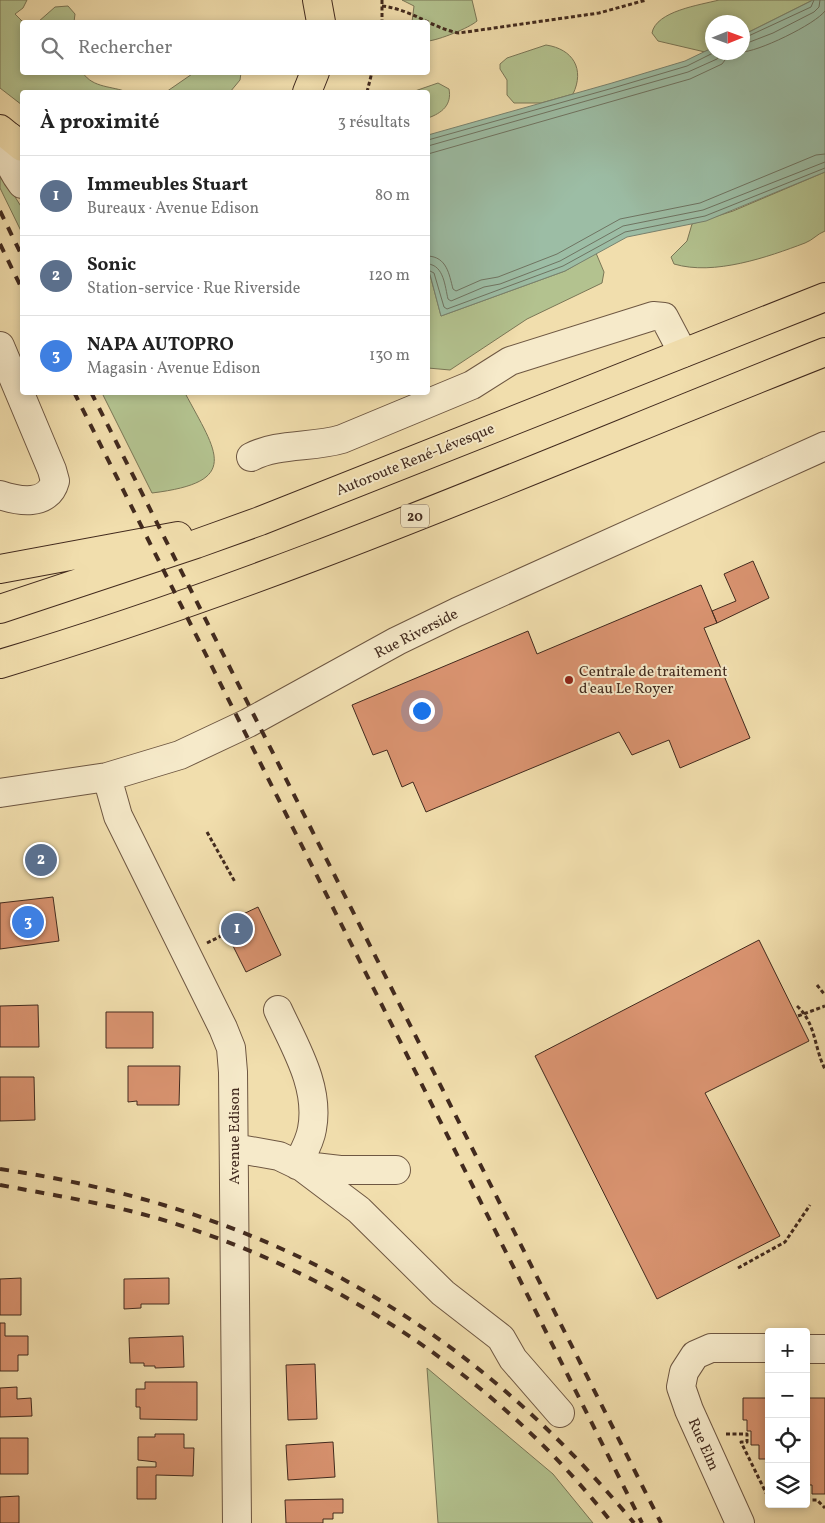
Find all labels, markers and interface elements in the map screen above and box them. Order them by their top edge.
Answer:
north arrow [705,15,750,60]
search box [20,20,430,75]
icon: search [38,34,66,62]
text: Rechercher [78,35,172,61]
text: À proximité [40,108,159,137]
text: 3 résultats [338,112,410,134]
text: Immeubles Stuart [87,172,248,198]
text: 1 [53,185,59,207]
text: 80 m [375,185,410,207]
text: Bureaux · Avenue Edison [87,198,259,220]
text: Sonic [87,252,136,278]
text: 2 [52,265,60,287]
text: 120 m [368,265,410,287]
text: Station-service · Rue Riverside [87,278,300,300]
text: NAPA AUTOPRO [87,332,234,358]
text: 3 [52,345,60,367]
text: 130 m [369,345,410,367]
text: Magasin · Avenue Edison [87,358,261,380]
street label: Autoroute René-Lévesque [333,419,498,502]
road number: 20 [401,504,429,528]
street label: Rue Riverside [371,604,462,664]
place label: Centrale de traitement d'eau Le Royer [579,662,727,700]
marker: Centrale de traitement d'eau Le Royer [563,674,575,686]
your location [409,698,435,724]
pin: 2 [25,841,57,879]
pin: 3 [12,903,44,941]
pin: 1 [221,910,253,948]
street label: Avenue Edison [225,1087,246,1185]
map controls [765,1328,810,1508]
button: + [765,1328,810,1373]
button: − [765,1373,810,1418]
street label: Rue Elm [682,1415,724,1474]
button: locate [765,1418,810,1463]
button: layers [765,1463,810,1508]

